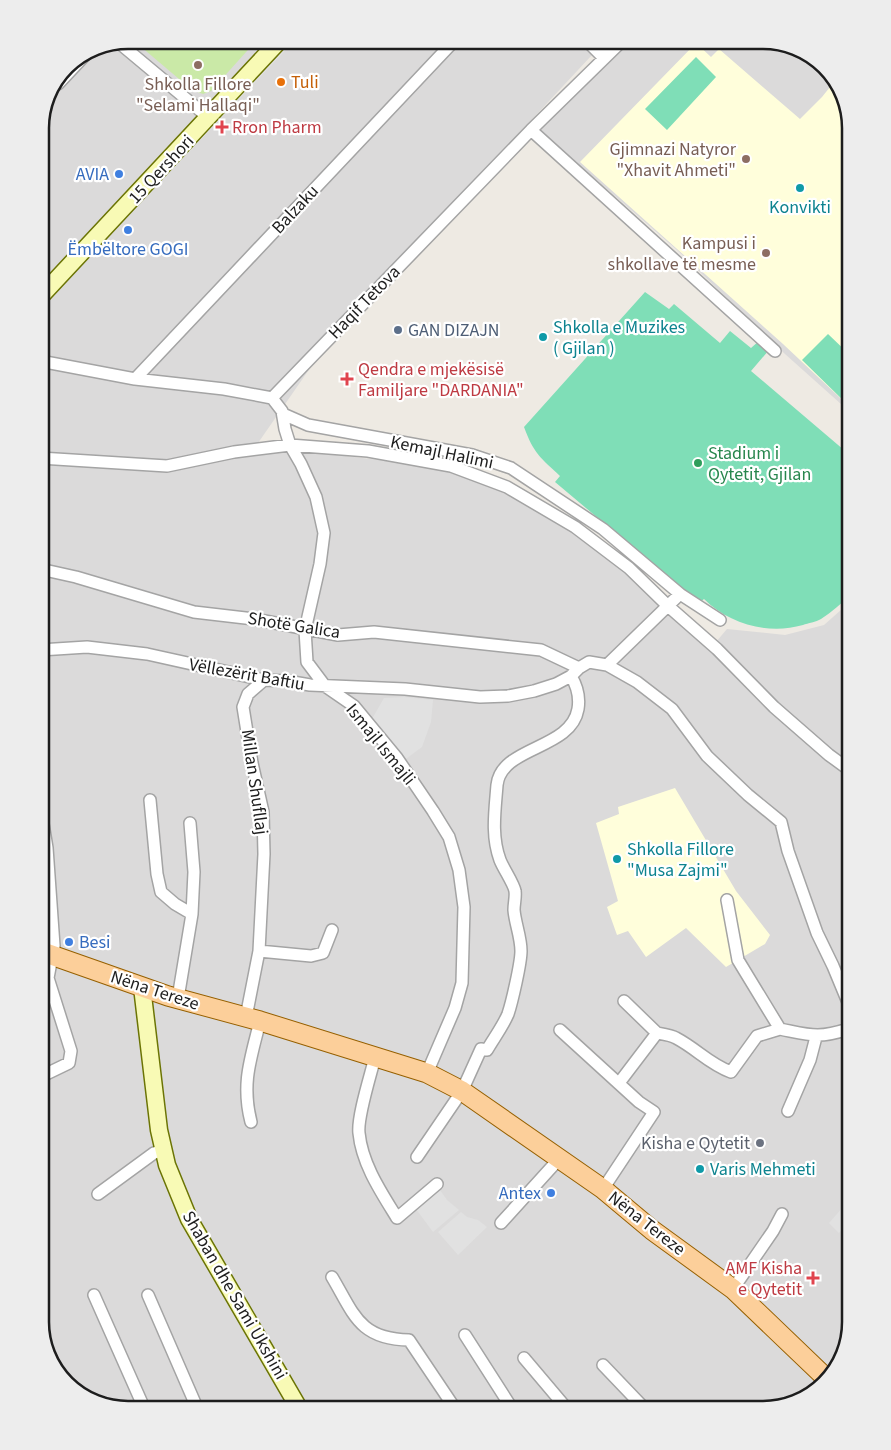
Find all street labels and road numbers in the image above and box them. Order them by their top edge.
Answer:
street label: 15 Qershori [123,129,200,209]
street label: Balzaku [266,179,325,239]
street label: Haqif Tetova [323,260,406,345]
street label: Kemajl Halimi [388,429,496,476]
street label: Shotë Galica [246,606,342,645]
street label: Vëllezërit Baftiu [187,652,307,697]
street label: Ismajl Ismajli [340,698,421,791]
street label: Millan Shufllaj [235,728,274,836]
street label: Nëna Tereze [107,964,202,1017]
street label: Nëna Tereze [603,1185,691,1262]
street label: Shaban dhe Sami Ukshini [176,1206,293,1384]

